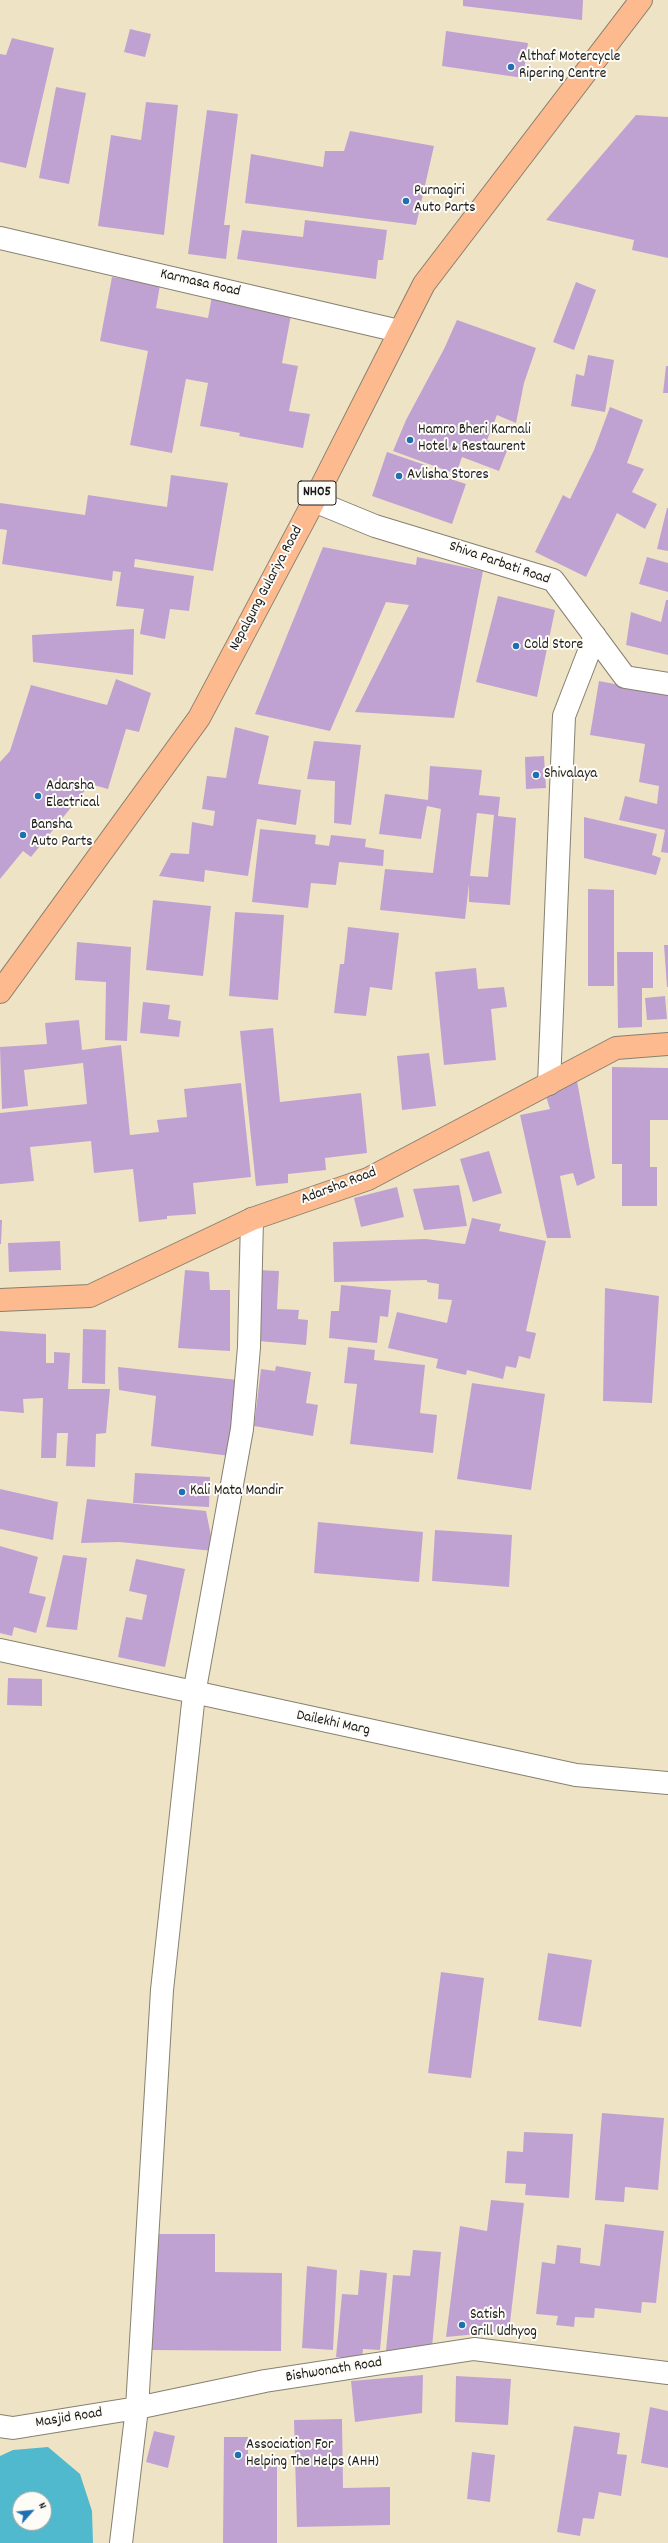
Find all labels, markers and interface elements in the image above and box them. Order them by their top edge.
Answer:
place label: Althaf Motercycle Ripering Centre [519,49,620,84]
marker: Althaf Motercycle Ripering Centre [506,62,516,72]
place label: Purnagiri Auto Parts [414,183,476,218]
marker: Purnagiri Auto Parts [401,196,411,206]
street label: Karmasa Road [158,266,242,302]
place label: Hamro Bheri Karnali Hotel & Restaurent [418,422,531,457]
marker: Hamro Bheri Karnali Hotel & Restaurent [405,435,415,445]
place label: Avlisha Stores [407,467,489,485]
marker: Avlisha Stores [394,471,404,481]
road number: NH05 [298,481,336,505]
street label: Nepalgung Gulariya Road [226,523,308,655]
street label: Shiva Parbati Road [446,538,552,590]
place label: Cold Store [524,637,583,655]
marker: Cold Store [511,641,521,651]
place label: Shivalaya [544,766,597,784]
marker: Shivalaya [531,770,541,780]
place label: Adarsha Electrical [46,778,99,813]
marker: Adarsha Electrical [33,791,43,801]
place label: Bansha Auto Parts [31,817,93,852]
marker: Bansha Auto Parts [18,830,28,840]
street label: Adarsha Road [299,1164,379,1210]
place label: Kali Mata Mandir [190,1483,284,1501]
marker: Kali Mata Mandir [177,1487,187,1497]
street label: Dailekhi Marg [295,1707,371,1741]
place label: Satish Grill Udhyog [470,2307,537,2342]
marker: Satish Grill Udhyog [457,2320,467,2330]
street label: Bishwonath Road [285,2355,383,2387]
street label: Masjid Road [34,2405,104,2433]
place label: Association For Helping The Helps (AHH) [246,2437,379,2472]
marker: Association For Helping The Helps (AHH) [233,2450,243,2460]
north arrow [12,2491,52,2531]
text: N [33,2500,50,2512]

